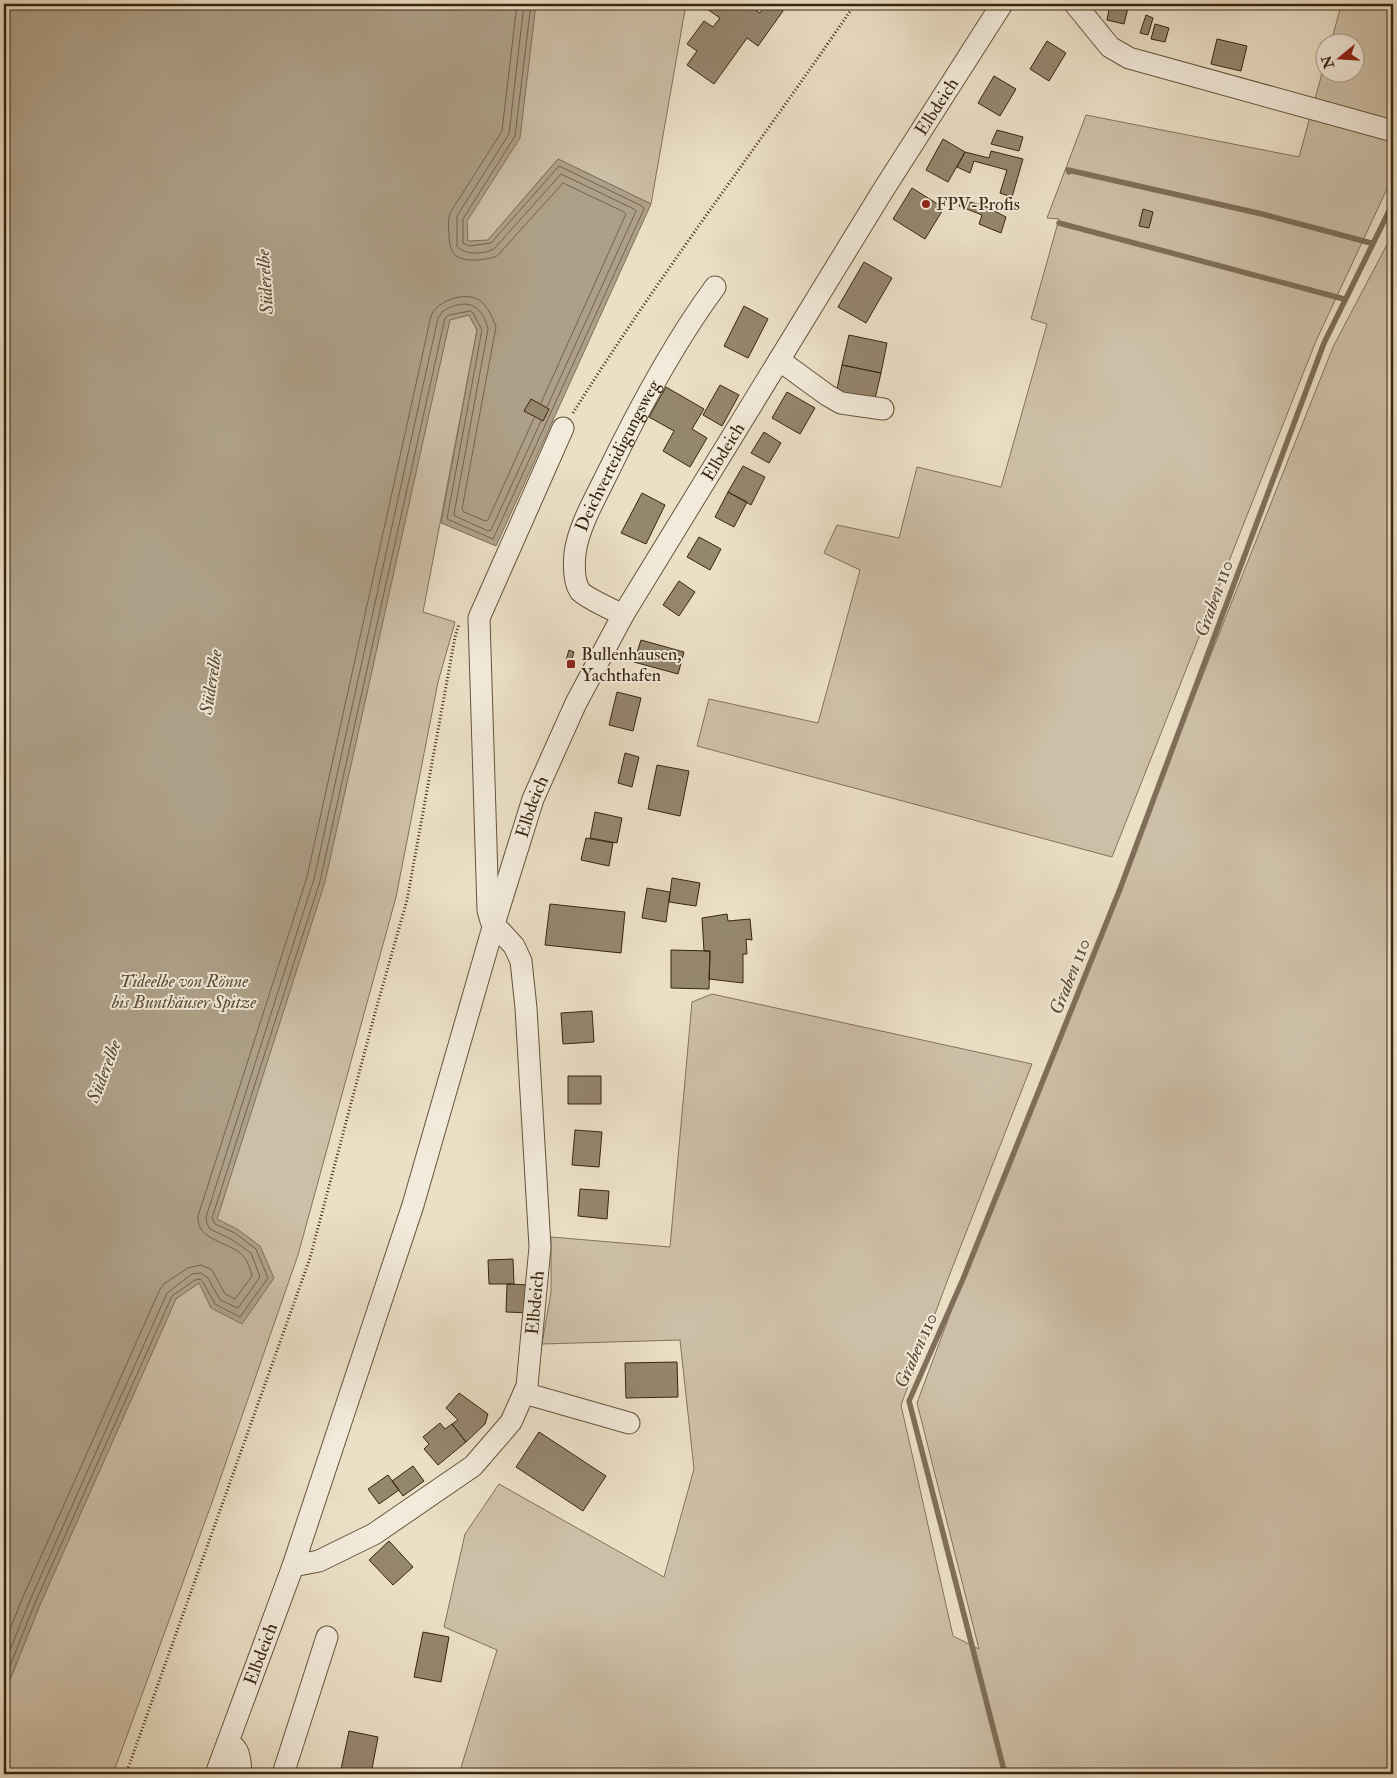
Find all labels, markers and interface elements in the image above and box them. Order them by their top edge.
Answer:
north arrow [1314,32,1364,82]
text: N [1318,53,1338,71]
street label: Elbdeich [910,73,964,140]
place label: FPV-Profis [936,193,1020,216]
marker: FPV-Profis [920,198,932,210]
water label: Süderelbe [251,248,279,316]
street label: Deichverteidigungsweg [570,375,666,535]
street label: Elbdeich [697,418,750,485]
water label: Graben 110 [1189,557,1239,640]
place label: Bullenhausen, Yachthafen [581,643,681,687]
water label: Süderelbe [194,647,228,717]
marker: Bullenhausen, Yachthafen [565,658,577,670]
street label: Elbdeich [511,772,554,840]
water label: Graben 110 [1044,935,1096,1018]
park label: Tideelbe von Rönne bis Bunthäuser Spitze [111,970,257,1014]
water label: Süderelbe [81,1036,127,1107]
street label: Elbdeich [521,1269,550,1336]
water label: Graben 110 [889,1309,943,1392]
street label: Elbdeich [239,1620,283,1688]

